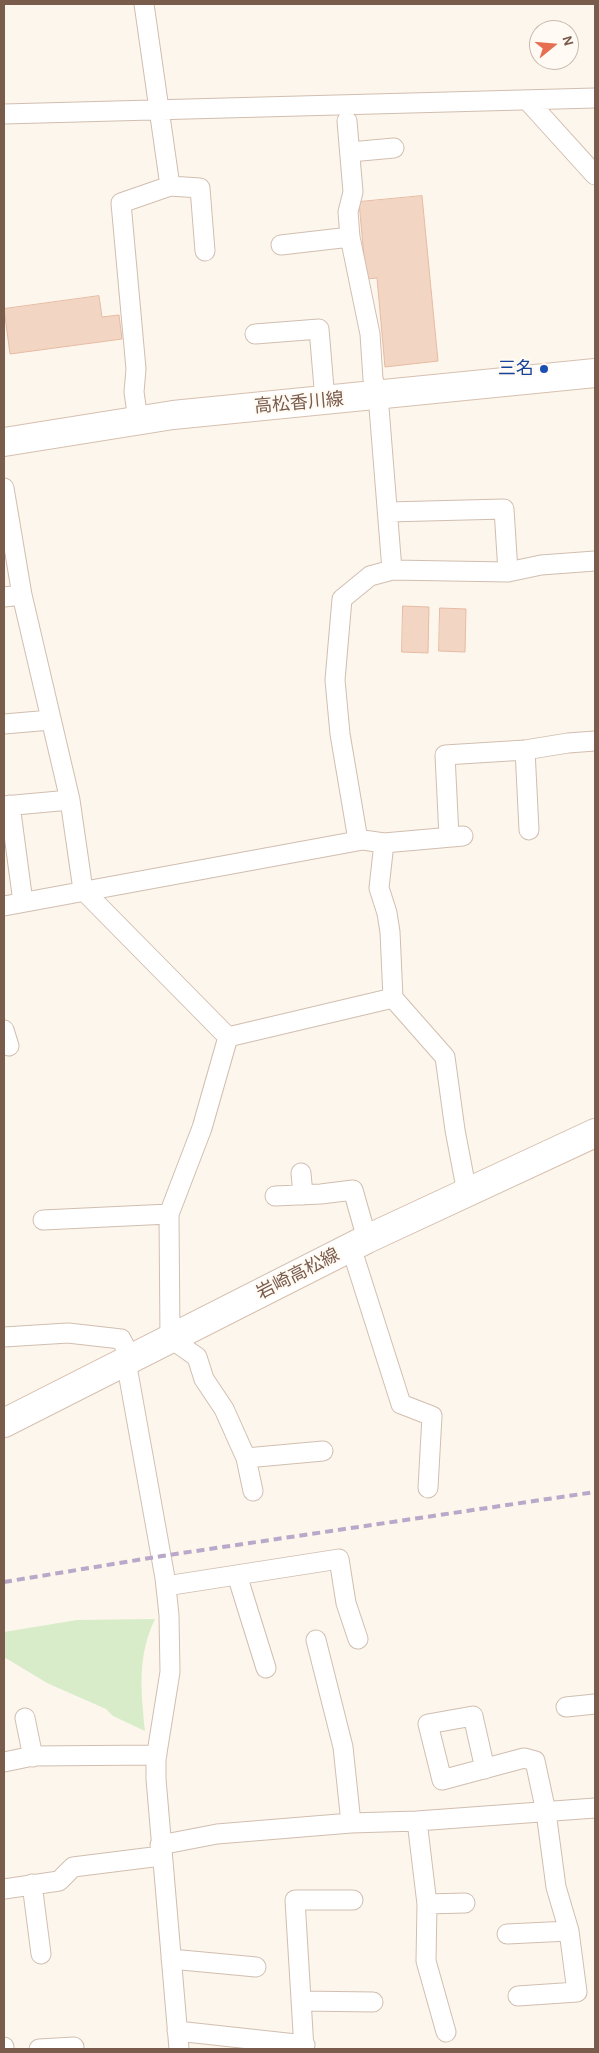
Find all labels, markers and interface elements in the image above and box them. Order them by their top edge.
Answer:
north arrow [529,20,579,70]
text: N [559,34,576,48]
place label: 三名 [498,358,534,380]
marker: 三名 [538,363,550,375]
street label: 高松香川線 [253,388,345,418]
street label: 岩崎高松線 [253,1244,343,1304]

